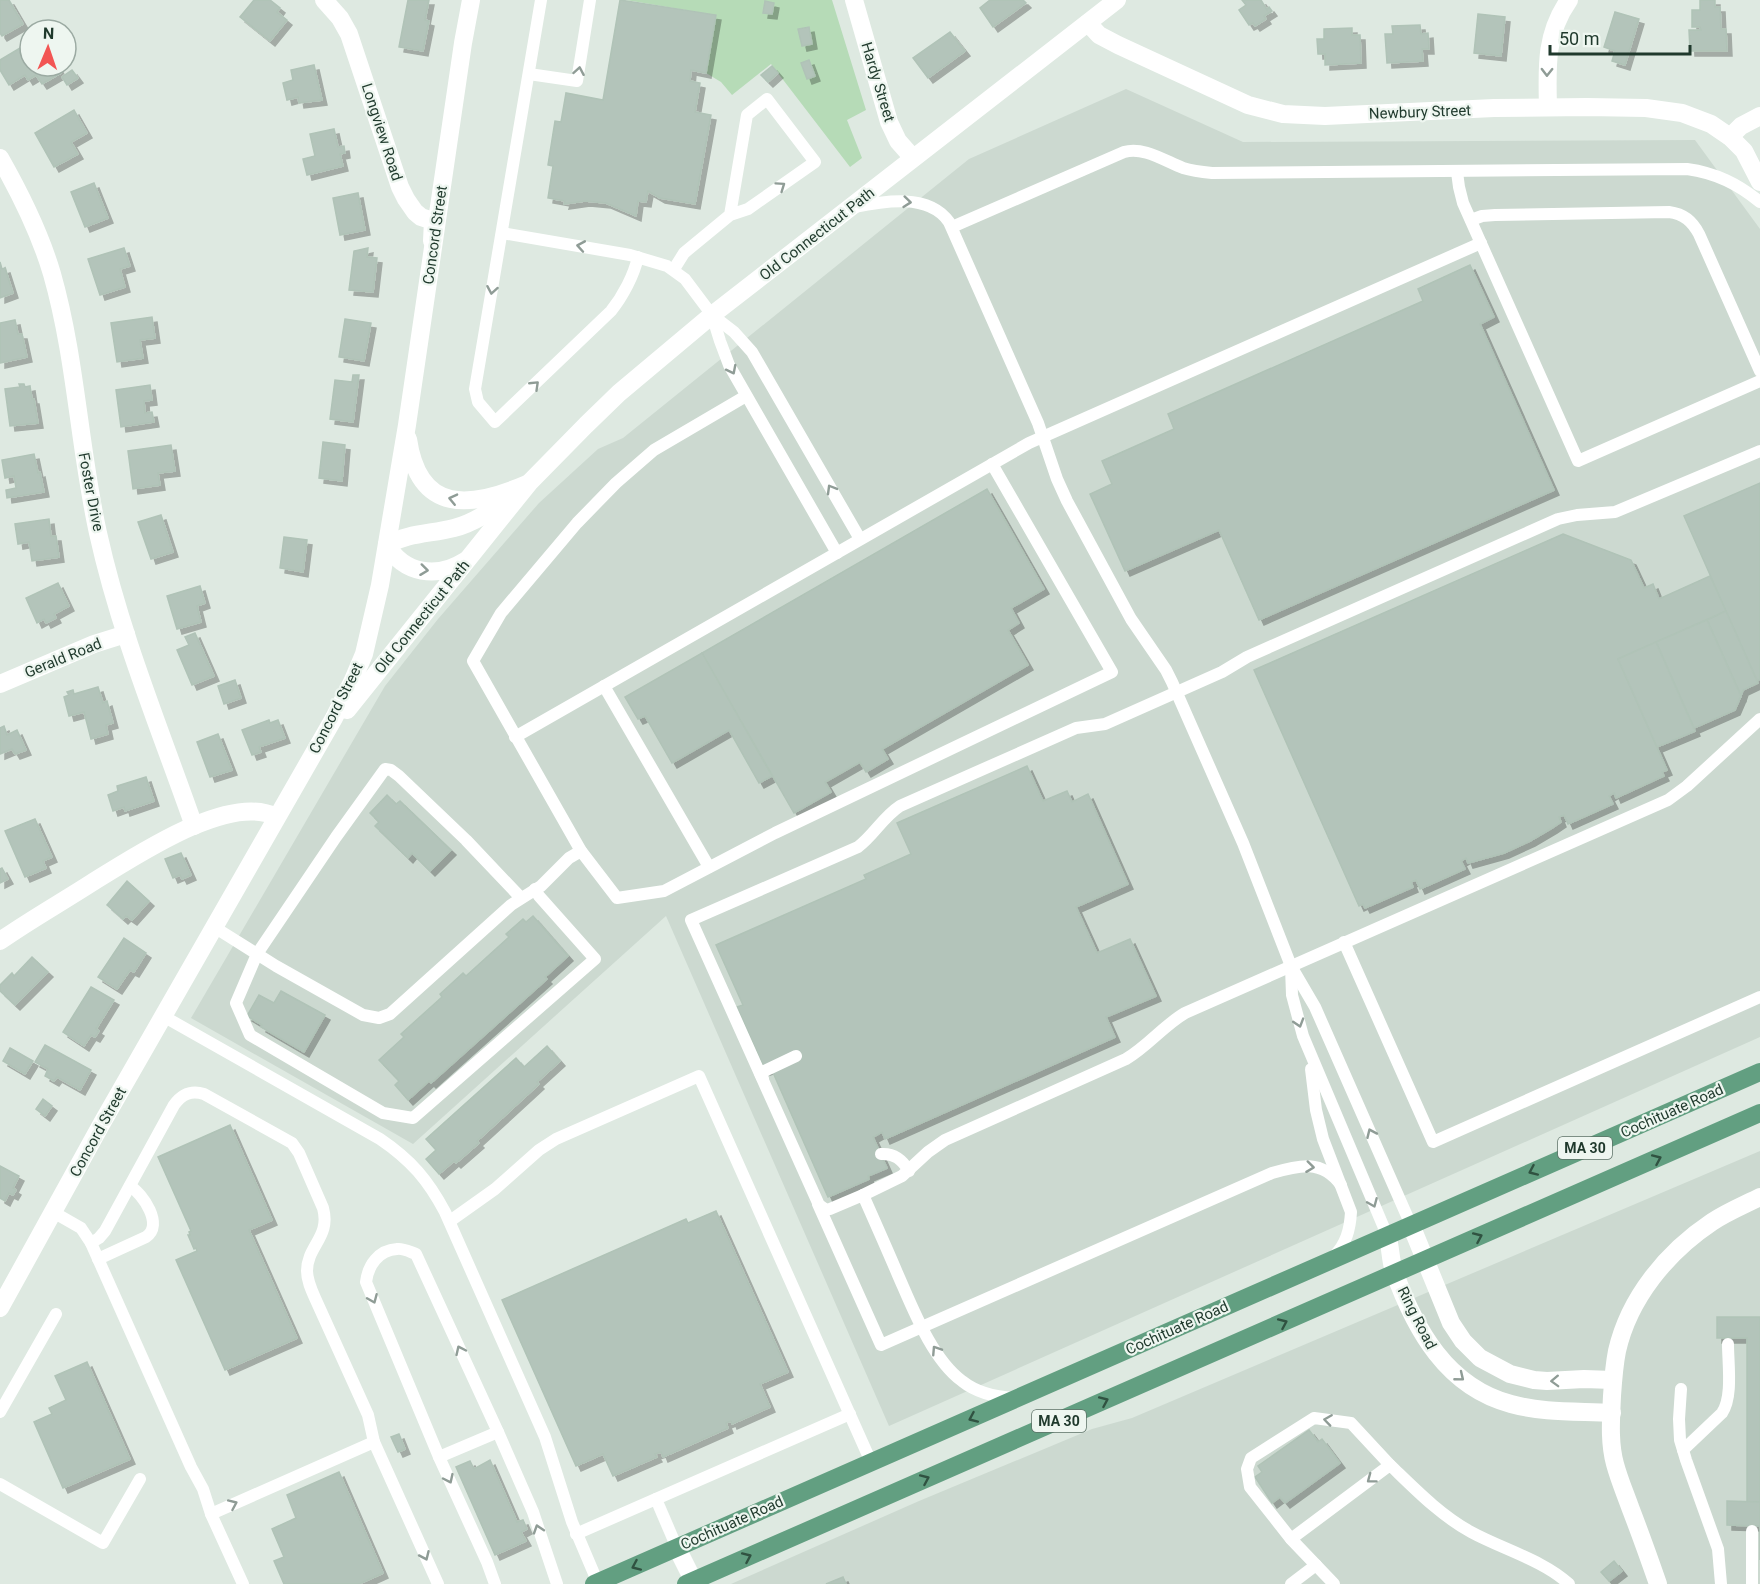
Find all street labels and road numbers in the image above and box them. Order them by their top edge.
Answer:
street label: Hardy Street [857,40,899,124]
street label: Longview Road [358,81,406,183]
street label: Newbury Street [1369,101,1471,123]
street label: Concord Street [419,184,451,286]
street label: Old Connecticut Path [756,184,878,284]
street label: Foster Drive [75,451,107,533]
street label: Old Connecticut Path [371,557,473,677]
street label: Gerald Road [22,634,104,682]
street label: Concord Street [305,659,367,757]
street label: Cochituate Road [1618,1080,1726,1142]
street label: Concord Street [66,1084,130,1180]
road number: MA 30 [1558,1137,1612,1159]
street label: Ring Road [1394,1284,1440,1352]
street label: Cochituate Road [1123,1297,1231,1359]
road number: MA 30 [1032,1410,1086,1432]
street label: Cochituate Road [678,1492,786,1554]

